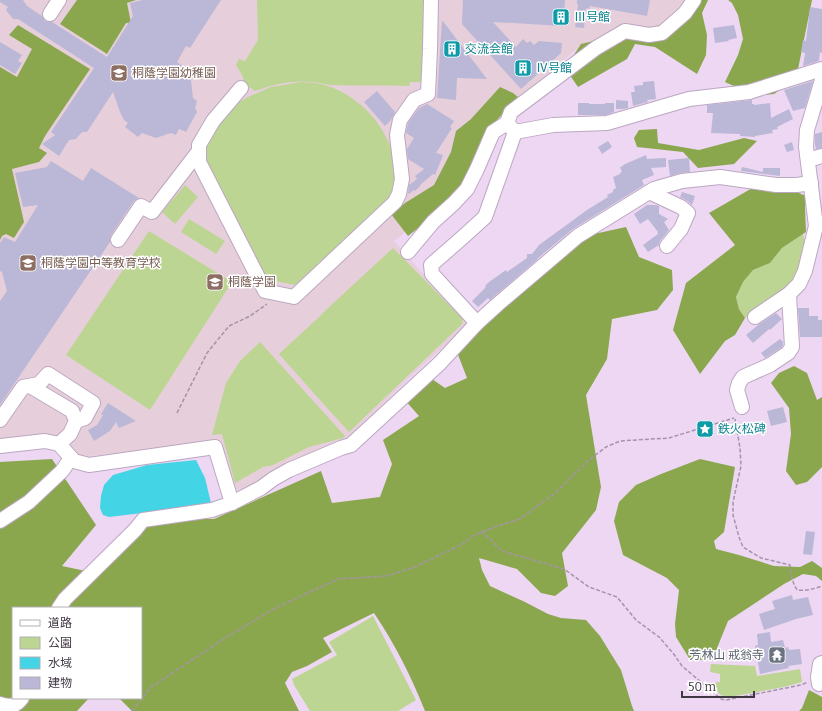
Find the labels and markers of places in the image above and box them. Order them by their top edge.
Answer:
building icon: Ⅲ号館 [551,7,571,27]
place label: Ⅲ号館 [574,10,610,24]
building icon: 交流会館 [442,39,462,59]
place label: 交流会館 [465,42,513,56]
building icon: Ⅳ号館 [513,58,533,78]
place label: Ⅳ号館 [536,61,572,75]
school or university icon: 桐蔭学園幼稚園 [109,63,129,83]
place label: 桐蔭学園幼稚園 [132,66,216,80]
school or university icon: 桐蔭学園中等教育学校 [18,253,38,273]
place label: 桐蔭学園中等教育学校 [41,256,161,270]
school or university icon: 桐蔭学園 [205,272,225,292]
place label: 桐蔭学園 [228,275,276,289]
place icon: 鉄火松碑 [695,419,715,439]
place label: 鉄火松碑 [718,422,766,436]
temple icon: 芳林山 戒翁寺 [767,645,787,665]
place label: 芳林山 戒翁寺 [690,648,764,662]

